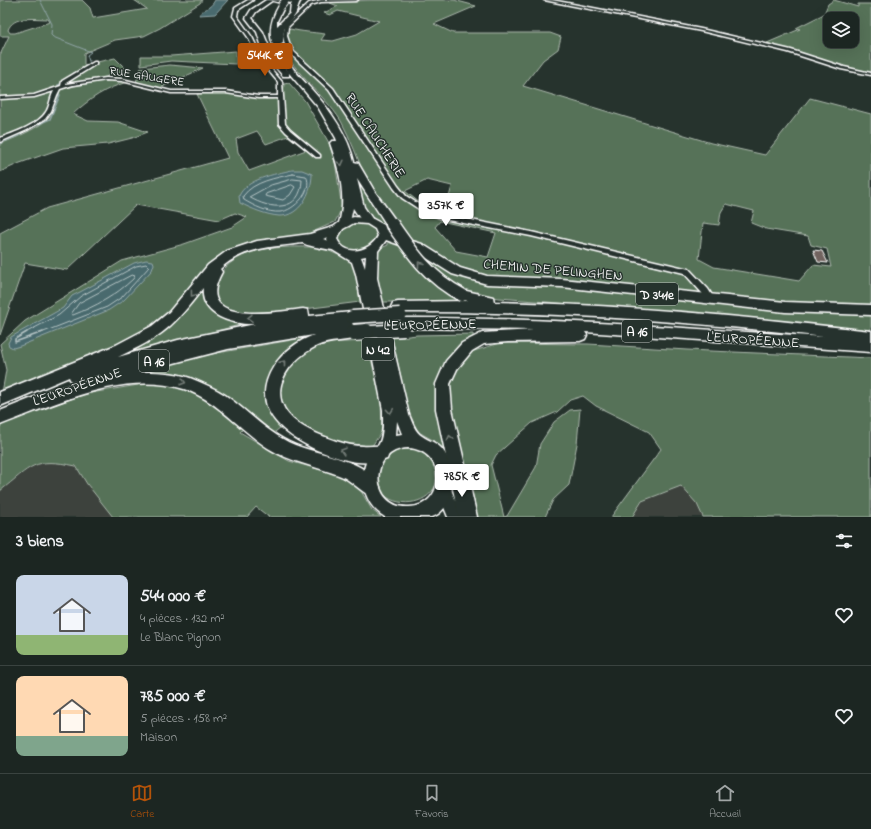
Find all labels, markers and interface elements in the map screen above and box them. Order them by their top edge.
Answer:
map controls [823,12,859,48]
button: layers [823,12,859,48]
pin: 544K € [232,43,298,77]
text: 544K € [247,46,283,65]
street label: RUE GAUGERE [108,62,186,92]
street label: RUE CAUCHERIE [339,89,410,182]
one-way arrow [336,160,344,166]
pin: 357K € [413,193,479,227]
text: 357K € [428,196,464,215]
street label: CHEMIN DE PELINGHEN [482,254,623,287]
one-way arrow [417,261,424,268]
road number: D 341e [636,283,678,305]
one-way arrow [190,290,197,297]
one-way arrow [247,314,253,322]
street label: L'EUROPÉENNE [384,314,477,337]
road number: A 16 [622,320,652,342]
street label: L'EUROPÉENNE [706,327,800,354]
road number: N 42 [362,338,394,360]
road number: A 16 [139,350,169,372]
one-way arrow [279,361,286,368]
street label: L'EUROPÉENNE [30,362,125,412]
one-way arrow [180,377,187,386]
one-way arrow [385,408,394,414]
one-way arrow [446,435,454,441]
one-way arrow [340,447,347,456]
pin: 785K € [429,464,495,498]
text: 785K € [444,467,480,486]
text: 3 biens [16,529,64,554]
icon: filters [833,530,855,552]
text: 544 000 € [140,584,206,609]
icon: home [48,591,96,639]
icon: heart [833,604,855,626]
text: 4 pièces · 132 m² [140,609,225,628]
text: Le Blanc Pignon [140,628,221,647]
text: 785 000 € [140,684,205,709]
icon: home [48,692,96,740]
icon: heart [833,705,855,727]
text: 5 pièces · 158 m² [140,709,227,728]
text: Maison [140,728,177,747]
tab: Carte [130,782,154,822]
tab: Favoris [415,782,449,822]
tab: Accueil [709,782,741,822]

